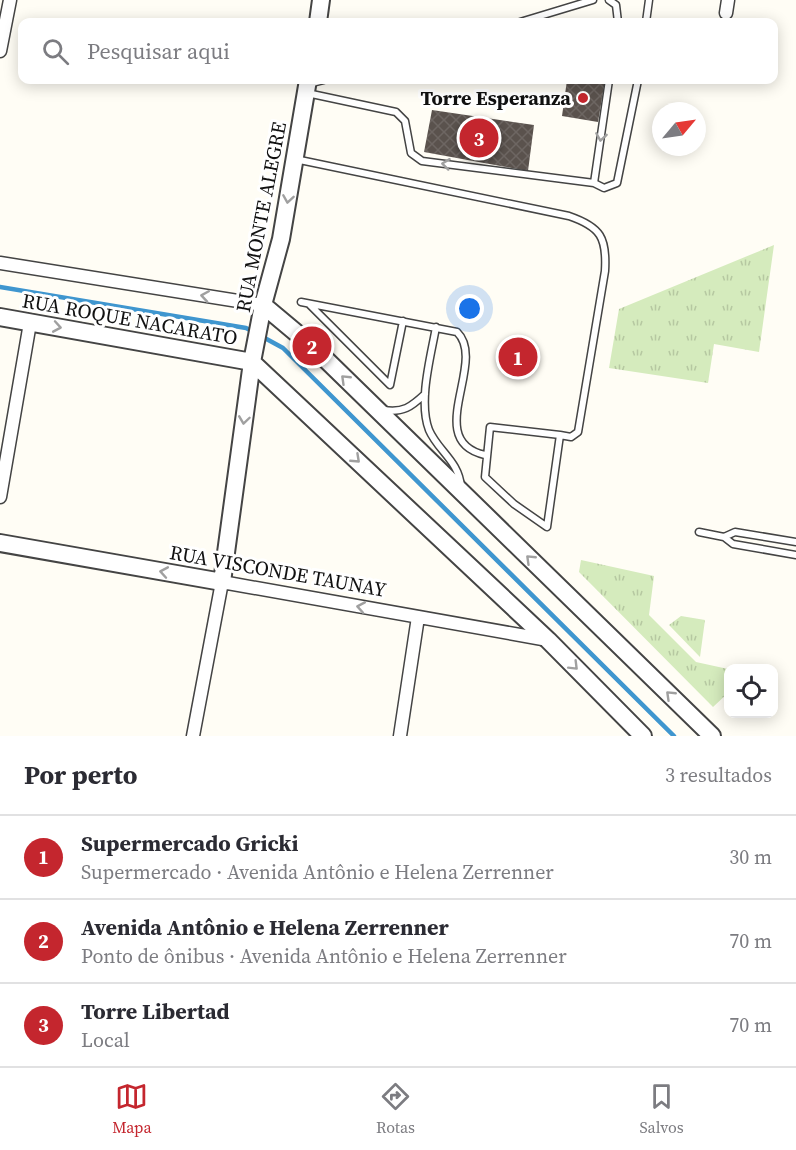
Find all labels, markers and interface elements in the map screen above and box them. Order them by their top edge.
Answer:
search box [18,18,778,84]
icon: search [39,35,72,68]
text: Pesquisar aqui [87,36,230,66]
place label: Torre Esperanza [420,84,571,112]
marker: Torre Esperanza [576,91,590,105]
north arrow [652,102,706,156]
pin: 3 [460,116,498,160]
street label: RUA MONTE ALEGRE [229,119,293,315]
one-way arrow [595,133,607,142]
one-way arrow [441,158,450,171]
one-way arrow [282,195,294,204]
street label: RUA ROQUE NACARATO [20,286,240,352]
one-way arrow [200,290,209,302]
your location [455,294,484,323]
one-way arrow [53,321,62,333]
pin: 2 [292,324,332,368]
pin: 1 [498,334,538,380]
one-way arrow [342,375,352,386]
one-way arrow [239,415,251,424]
one-way arrow [349,452,360,463]
street label: RUA VISCONDE TAUNAY [167,538,389,604]
one-way arrow [527,555,537,566]
one-way arrow [160,566,170,579]
one-way arrow [356,601,365,613]
one-way arrow [567,658,578,669]
map controls [724,664,778,718]
button: locate [724,664,778,718]
one-way arrow [666,691,676,702]
text: Por perto [24,757,138,793]
text: 3 resultados [665,761,772,789]
text: Supermercado Gricki [81,828,298,858]
text: 1 [38,843,49,871]
text: 30 m [729,843,772,871]
text: Supermercado · Avenida Antônio e Helena Zerrenner [81,858,554,886]
text: Avenida Antônio e Helena Zerrenner [81,912,449,942]
text: 2 [38,927,49,955]
text: 70 m [729,927,772,955]
text: Ponto de ônibus · Avenida Antônio e Helena Zerrenner [81,942,567,970]
text: Torre Libertad [81,996,230,1026]
text: 3 [38,1011,49,1039]
text: 70 m [729,1011,772,1039]
text: Local [81,1026,130,1054]
tab: Mapa [112,1080,152,1138]
tab: Rotas [376,1080,415,1138]
tab: Salvos [639,1080,684,1138]

